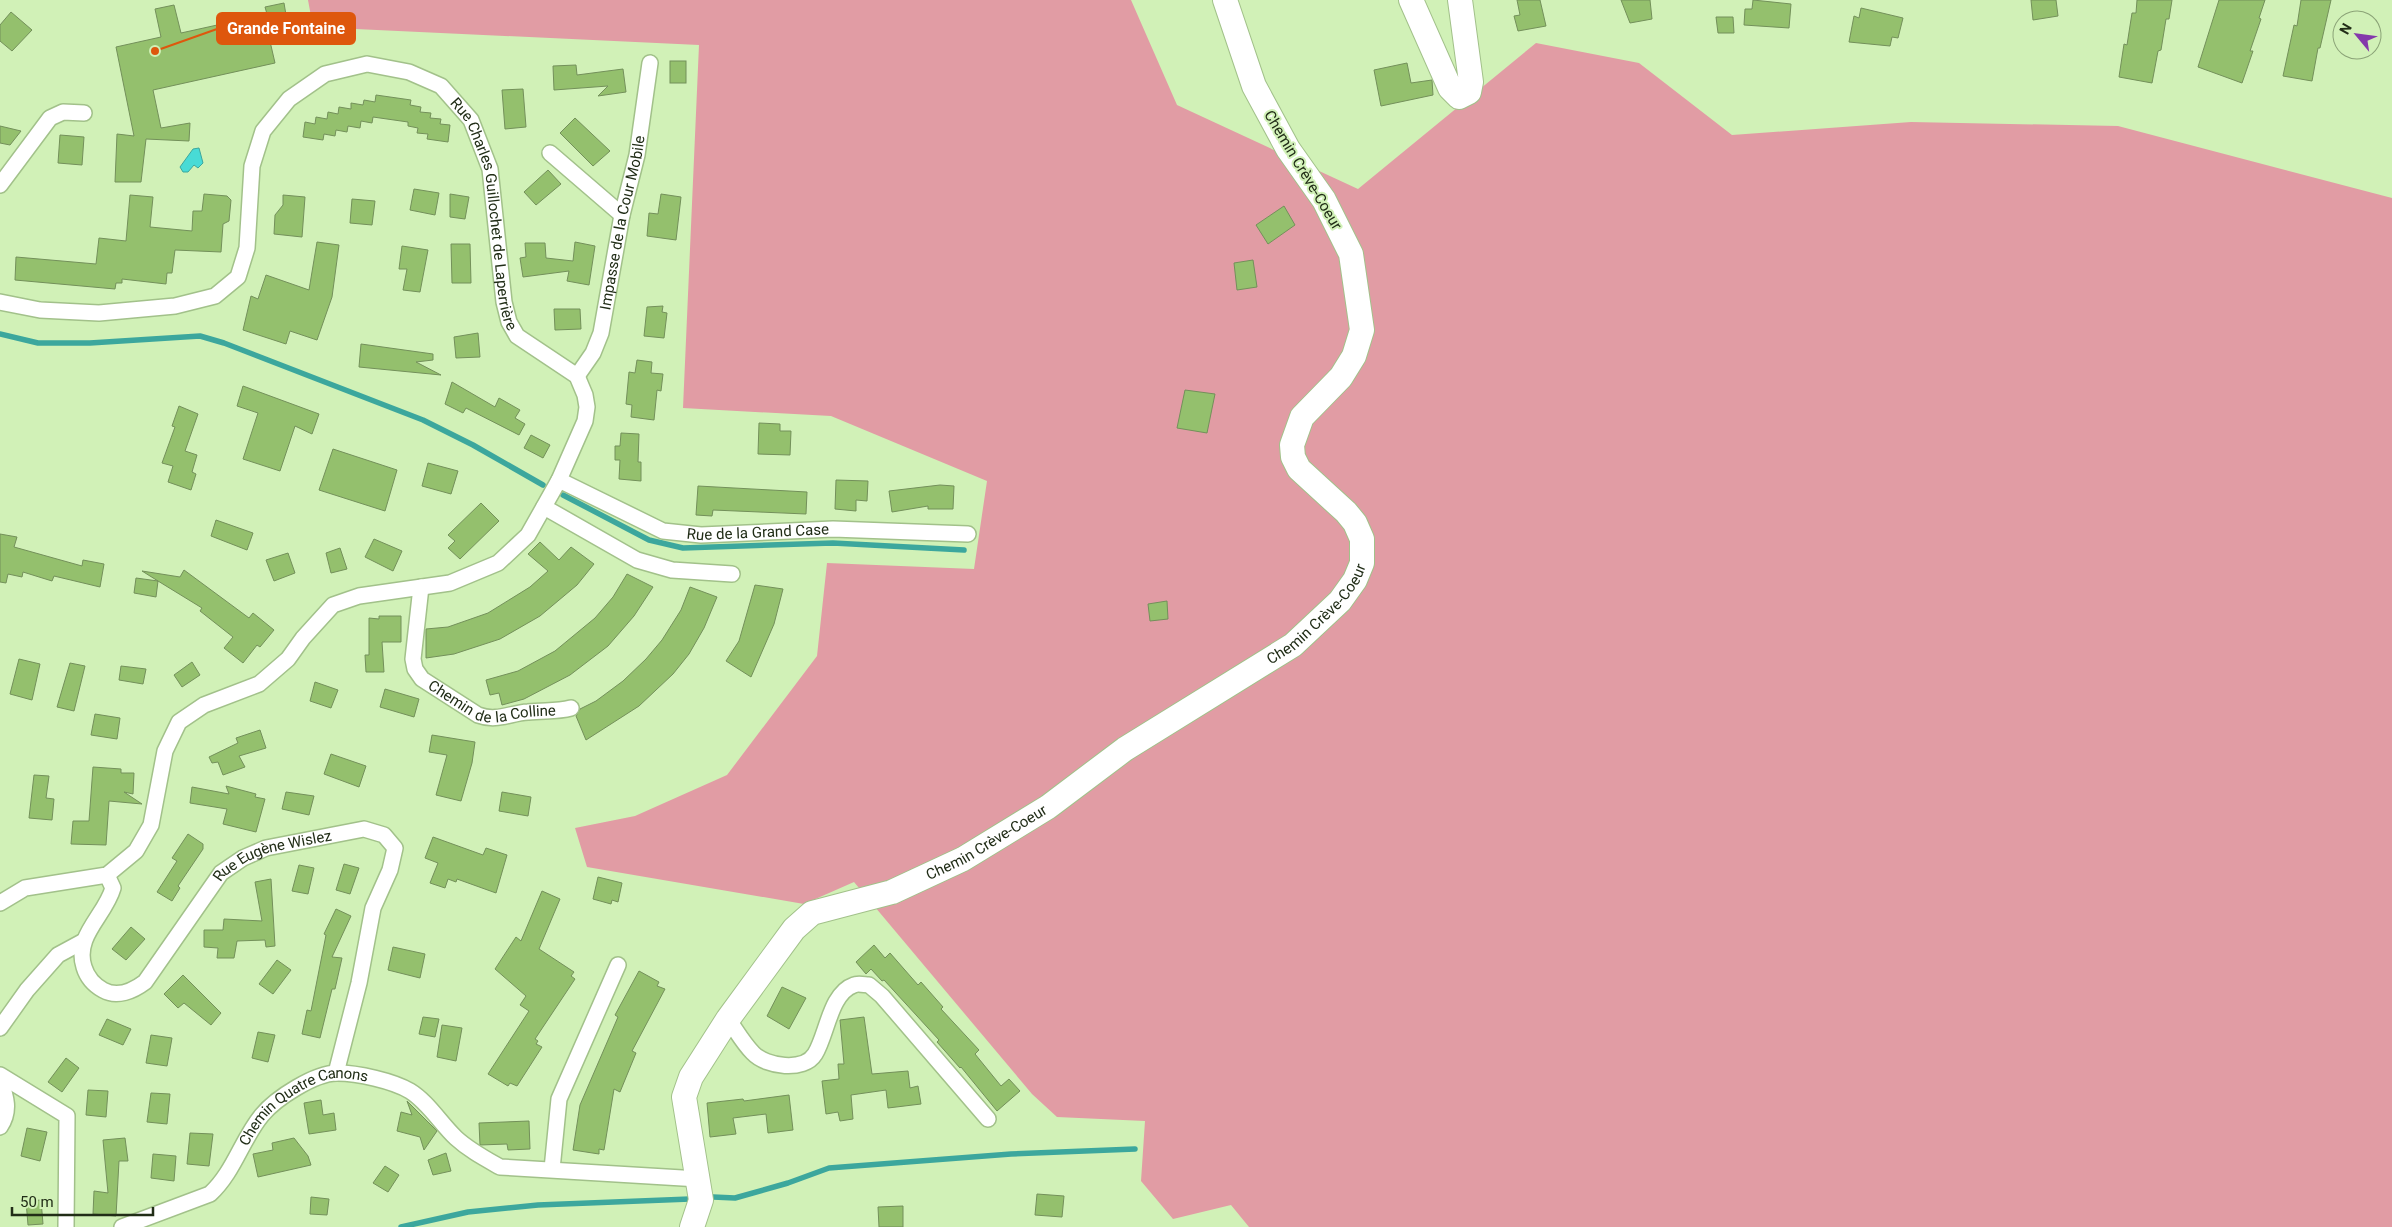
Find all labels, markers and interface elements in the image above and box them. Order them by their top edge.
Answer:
north arrow [2332,10,2382,60]
callout: Grande Fontaine [217,13,355,44]
text: Grande Fontaine [227,19,345,38]
text: N [2336,20,2355,37]
street label: Rue Charles Guillochet de Laperrière [447,94,521,334]
street label: Chemin Crève-Coeur [1260,107,1346,233]
street label: Impasse de la Cour Mobile [596,134,649,311]
street label: Rue de la Grand Case [686,520,829,544]
street label: Chemin Crève-Coeur [1263,561,1370,668]
street label: Chemin de la Colline [425,676,556,727]
street label: Chemin Crève-Coeur [923,801,1050,884]
street label: Rue Eugène Wislez [209,826,333,885]
street label: Chemin Quatre Canons [235,1064,370,1149]
scale bar [12,1184,154,1216]
text: 50 m [20,1193,54,1211]

